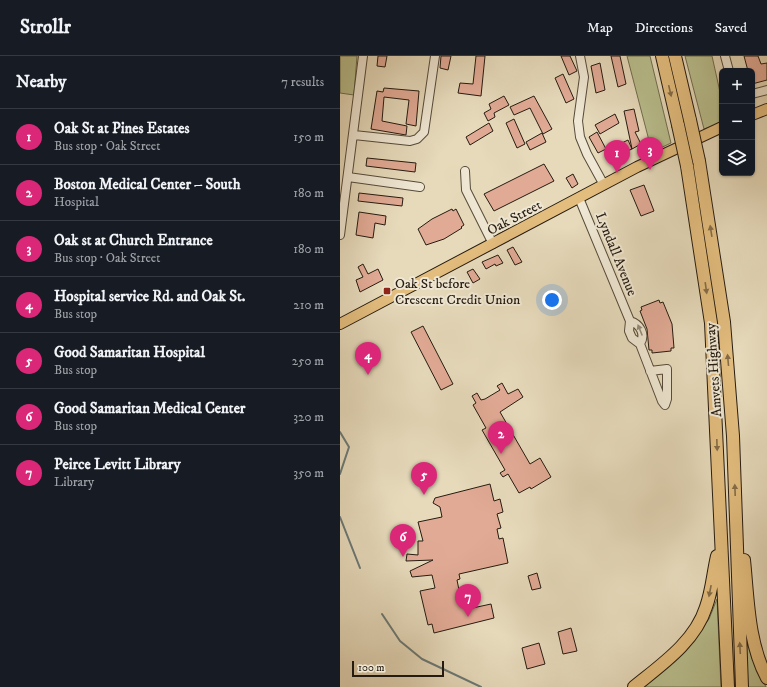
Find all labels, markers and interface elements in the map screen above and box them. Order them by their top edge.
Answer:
text: Strollr [20,16,71,39]
text: Map [587,19,613,37]
text: Directions [635,19,693,37]
text: Saved [715,19,747,37]
map controls [719,68,755,176]
button: + [719,68,755,104]
text: Nearby [16,71,66,93]
text: 7 results [281,74,324,90]
one-way arrow [668,84,674,97]
button: − [719,104,755,140]
text: Oak St at Pines Estates [54,119,190,138]
text: 1 [27,129,31,145]
text: 150 m [293,129,324,145]
pin: 3 [637,137,663,170]
text: Bus stop · Oak Street [54,138,160,154]
pin: 1 [604,140,630,173]
button: layers [719,140,755,176]
text: Boston Medical Center – South [54,175,241,194]
text: 2 [26,185,32,201]
text: 180 m [293,185,324,201]
text: Hospital [54,194,99,210]
street label: Oak Street [484,196,545,240]
street label: Lyndall Avenue [591,210,641,299]
one-way arrow [708,225,714,238]
text: Oak st at Church Entrance [54,231,213,250]
text: 3 [27,241,31,257]
text: 180 m [293,241,324,257]
text: Bus stop · Oak Street [54,250,160,266]
place label: Oak St before Crescent Credit Union [395,275,521,309]
one-way arrow [703,282,709,294]
marker: Oak St before Crescent Credit Union [382,286,392,296]
text: Hospital service Rd. and Oak St. [54,287,245,306]
your location [542,290,562,310]
text: 4 [25,297,33,313]
text: 210 m [293,297,324,313]
text: Bus stop [54,306,97,322]
street label: Amvets Highway [702,322,726,418]
one-way arrow [636,324,643,336]
pin: 4 [355,342,381,375]
text: Good Samaritan Hospital [54,343,205,362]
text: 5 [26,353,32,369]
text: 250 m [292,353,324,369]
one-way arrow [724,354,731,366]
text: Bus stop [54,362,97,378]
text: Good Samaritan Medical Center [54,399,245,418]
text: 6 [26,409,32,425]
text: 320 m [293,409,324,425]
text: Bus stop [54,418,97,434]
pin: 2 [488,421,514,454]
one-way arrow [714,439,720,452]
text: Peirce Levitt Library [54,455,181,474]
pin: 5 [411,462,437,495]
text: 7 [26,465,32,481]
text: 350 m [293,465,324,481]
text: Library [54,474,94,490]
one-way arrow [731,484,738,496]
pin: 6 [390,524,416,557]
pin: 7 [455,584,481,617]
one-way arrow [706,585,712,597]
one-way arrow [737,642,744,654]
scale bar [352,659,444,678]
text: 100 m [358,661,384,675]

